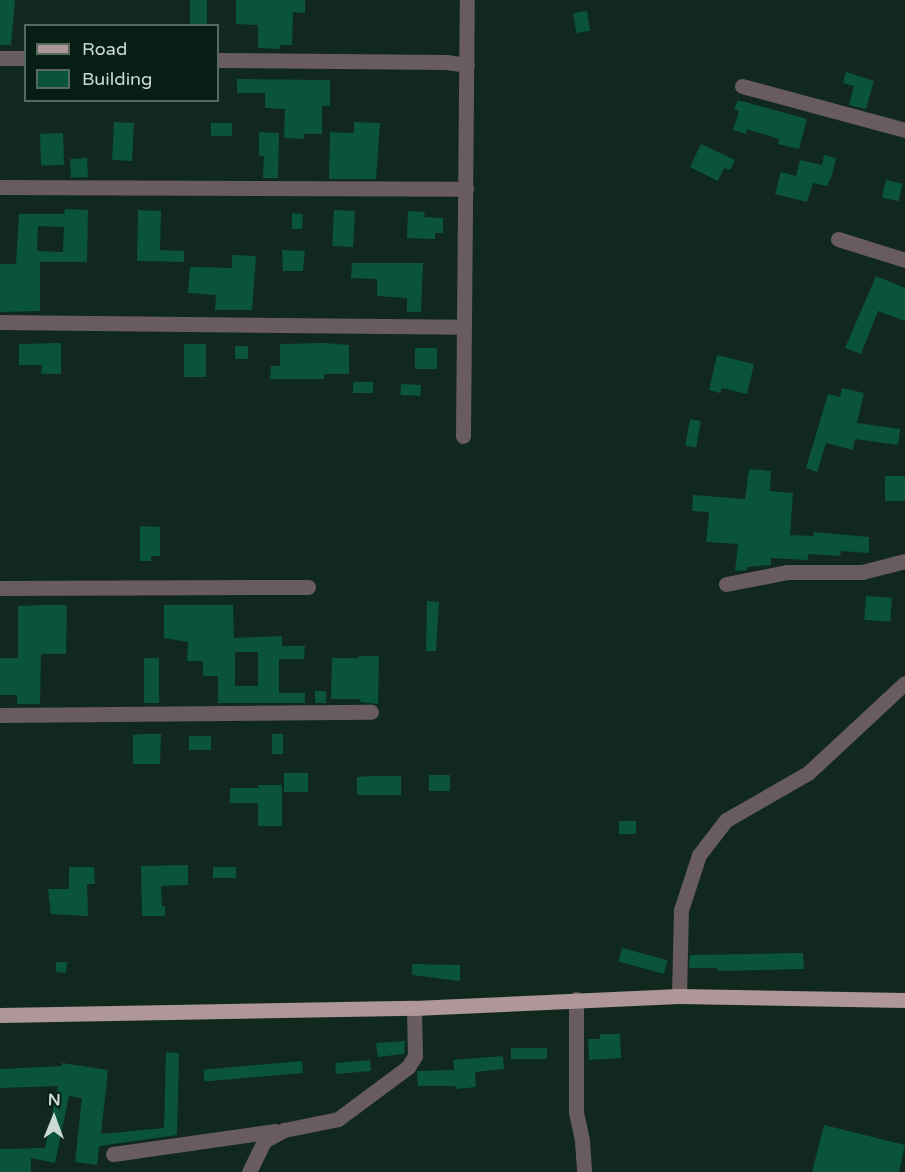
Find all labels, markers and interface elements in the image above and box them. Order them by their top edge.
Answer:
legend [24,24,219,102]
text: Road [82,38,127,60]
text: Building [82,68,152,90]
north arrow [24,1088,84,1148]
text: N [48,1090,61,1110]

